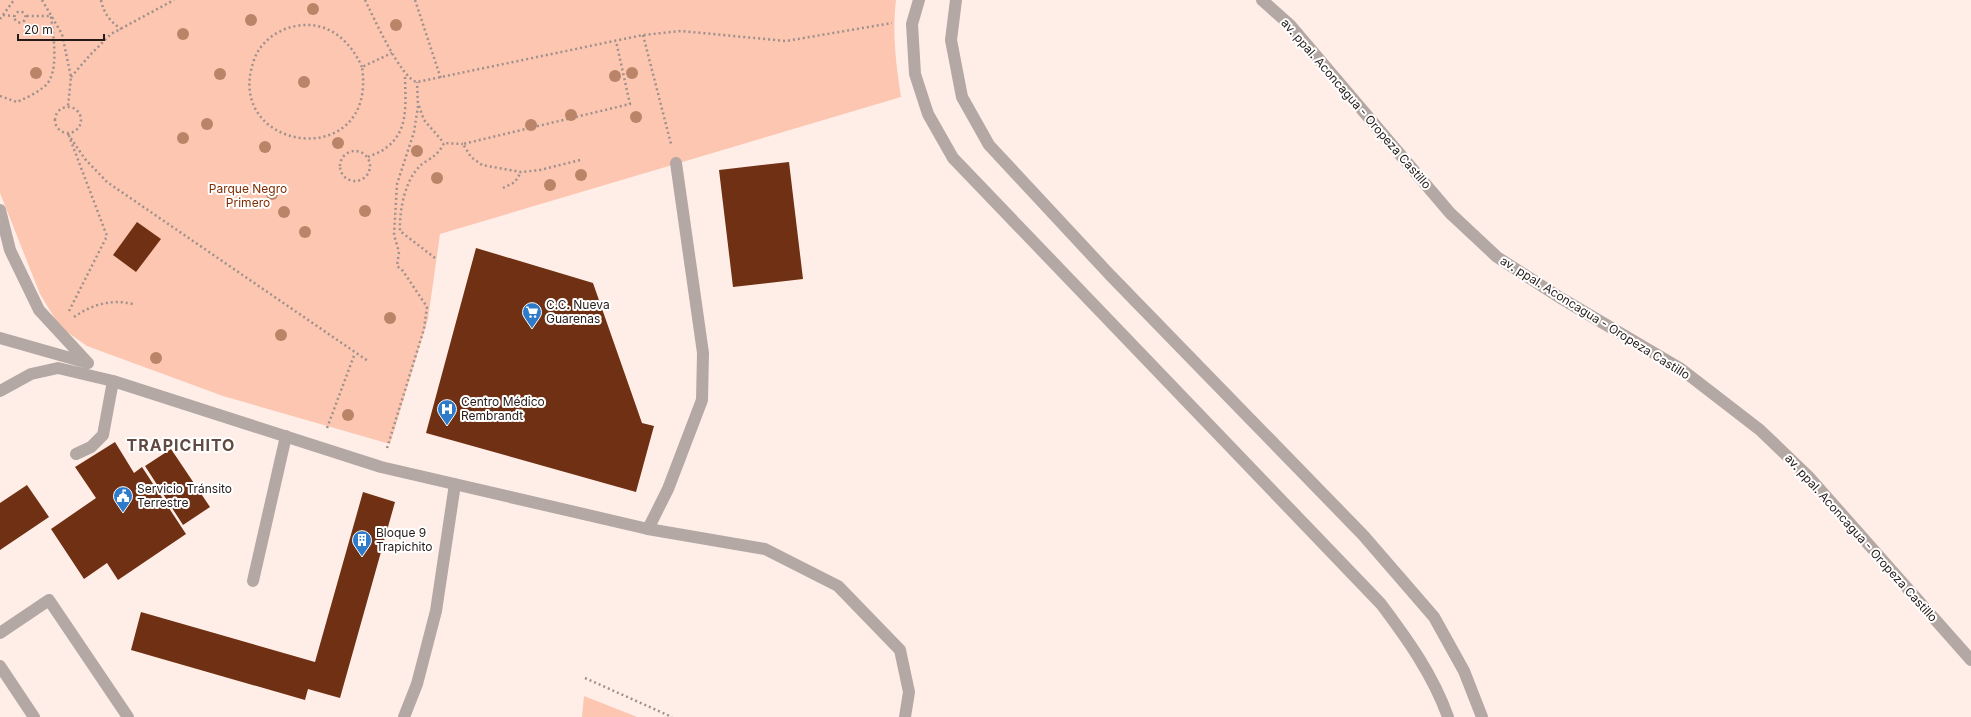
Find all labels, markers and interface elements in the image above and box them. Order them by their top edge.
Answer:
street label: av. ppal. Aconcagua - Oropeza Castillo [1278,15,1434,192]
scale bar [18,16,104,42]
text: 20 m [24,22,53,37]
park label: Parque Negro Primero [209,181,287,210]
street label: av. ppal. Aconcagua - Oropeza Castillo [1498,253,1693,382]
place label: C.C. Nueva Guarenas [546,297,610,326]
supermarket icon: C.C. Nueva Guarenas [521,301,543,329]
place label: Centro Médico Rembrandt [461,394,545,423]
hospital icon: Centro Médico Rembrandt [436,398,458,426]
district label: TRAPICHITO [127,435,235,455]
street label: av. ppal. Aconcagua - Oropeza Castillo [1782,451,1941,625]
place label: Servicio Tránsito Terrestre [137,481,232,510]
public building icon: Servicio Tránsito Terrestre [112,485,134,513]
place label: Bloque 9 Trapichito [376,525,432,554]
building icon: Bloque 9 Trapichito [351,529,373,557]

